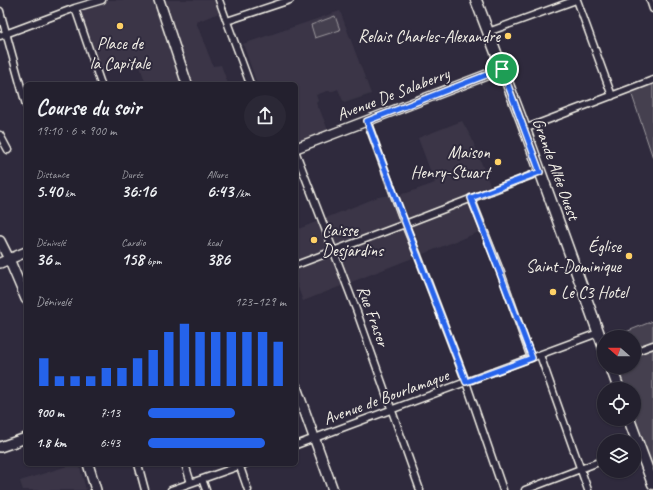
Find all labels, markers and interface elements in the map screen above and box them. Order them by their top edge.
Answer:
marker: Place de la Capitale [115,21,125,31]
place label: Relais Charles-Alexandre [358,26,501,47]
marker: Relais Charles-Alexandre [503,31,513,41]
place label: Place de la Capitale [90,33,152,74]
pin [485,52,519,86]
icon: arrive [491,58,513,80]
street label: Avenue De Salaberry [334,62,453,125]
text: Course du soir [36,94,141,122]
button: share [244,95,286,137]
street label: Grande Allée Ouest [528,115,585,225]
text: 19:10 · 6 × 900 m [36,123,117,139]
place label: Maison Henry-Stuart [411,142,492,183]
marker: Maison Henry-Stuart [493,157,503,167]
text: Distance [36,167,69,181]
text: Durée [121,167,143,181]
text: Allure [207,167,228,181]
text: 5.40 [36,181,62,202]
text: 36:16 [121,181,156,202]
text: 6:43 [207,181,233,202]
text: km [62,186,75,200]
text: /km [233,186,250,200]
place label: Caisse Desjardins [322,220,385,261]
text: Dénivelé [36,235,66,249]
text: Cardio [121,235,146,249]
text: kcal [207,235,221,249]
marker: Caisse Desjardins [309,235,319,245]
place label: Église Saint-Dominique [526,235,622,277]
text: 36 [36,249,52,270]
text: 158 [121,249,144,270]
text: 386 [207,249,230,270]
marker: Église Saint-Dominique [624,251,634,261]
text: m [52,254,61,268]
text: bpm [144,254,162,268]
place label: Le C3 Hotel [561,282,631,303]
street label: Rue Fraser [352,283,394,351]
marker: Le C3 Hotel [548,287,558,297]
text: Dénivelé [36,294,71,310]
text: 123–129 m [235,294,286,310]
north arrow [597,330,641,374]
map controls [597,330,641,478]
street label: Avenue de Bourlamaque [321,364,453,429]
button: locate [597,382,641,426]
text: 900 m [36,405,64,421]
text: 7:13 [100,405,120,421]
button: layers [597,434,641,478]
text: 1.8 km [36,435,66,451]
text: 6:43 [100,435,120,451]

